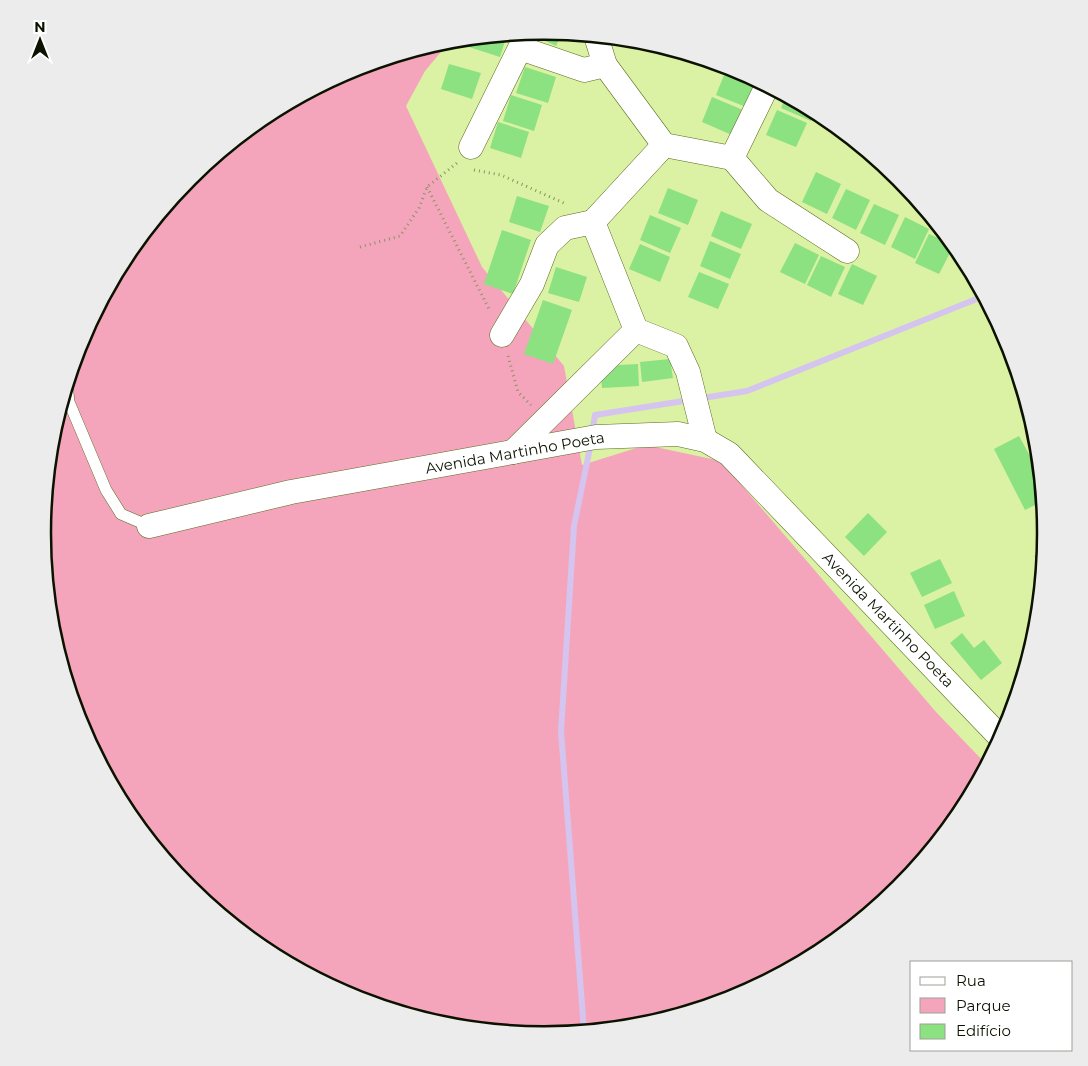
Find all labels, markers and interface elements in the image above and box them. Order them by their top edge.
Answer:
north arrow [15,15,65,65]
text: N [34,18,46,36]
street label: Avenida Martinho Poeta [424,427,606,478]
street label: Avenida Martinho Poeta [819,548,958,691]
legend [910,961,1073,1051]
text: Rua [956,971,986,990]
text: Parque [956,996,1011,1015]
text: Edifício [956,1021,1011,1040]

